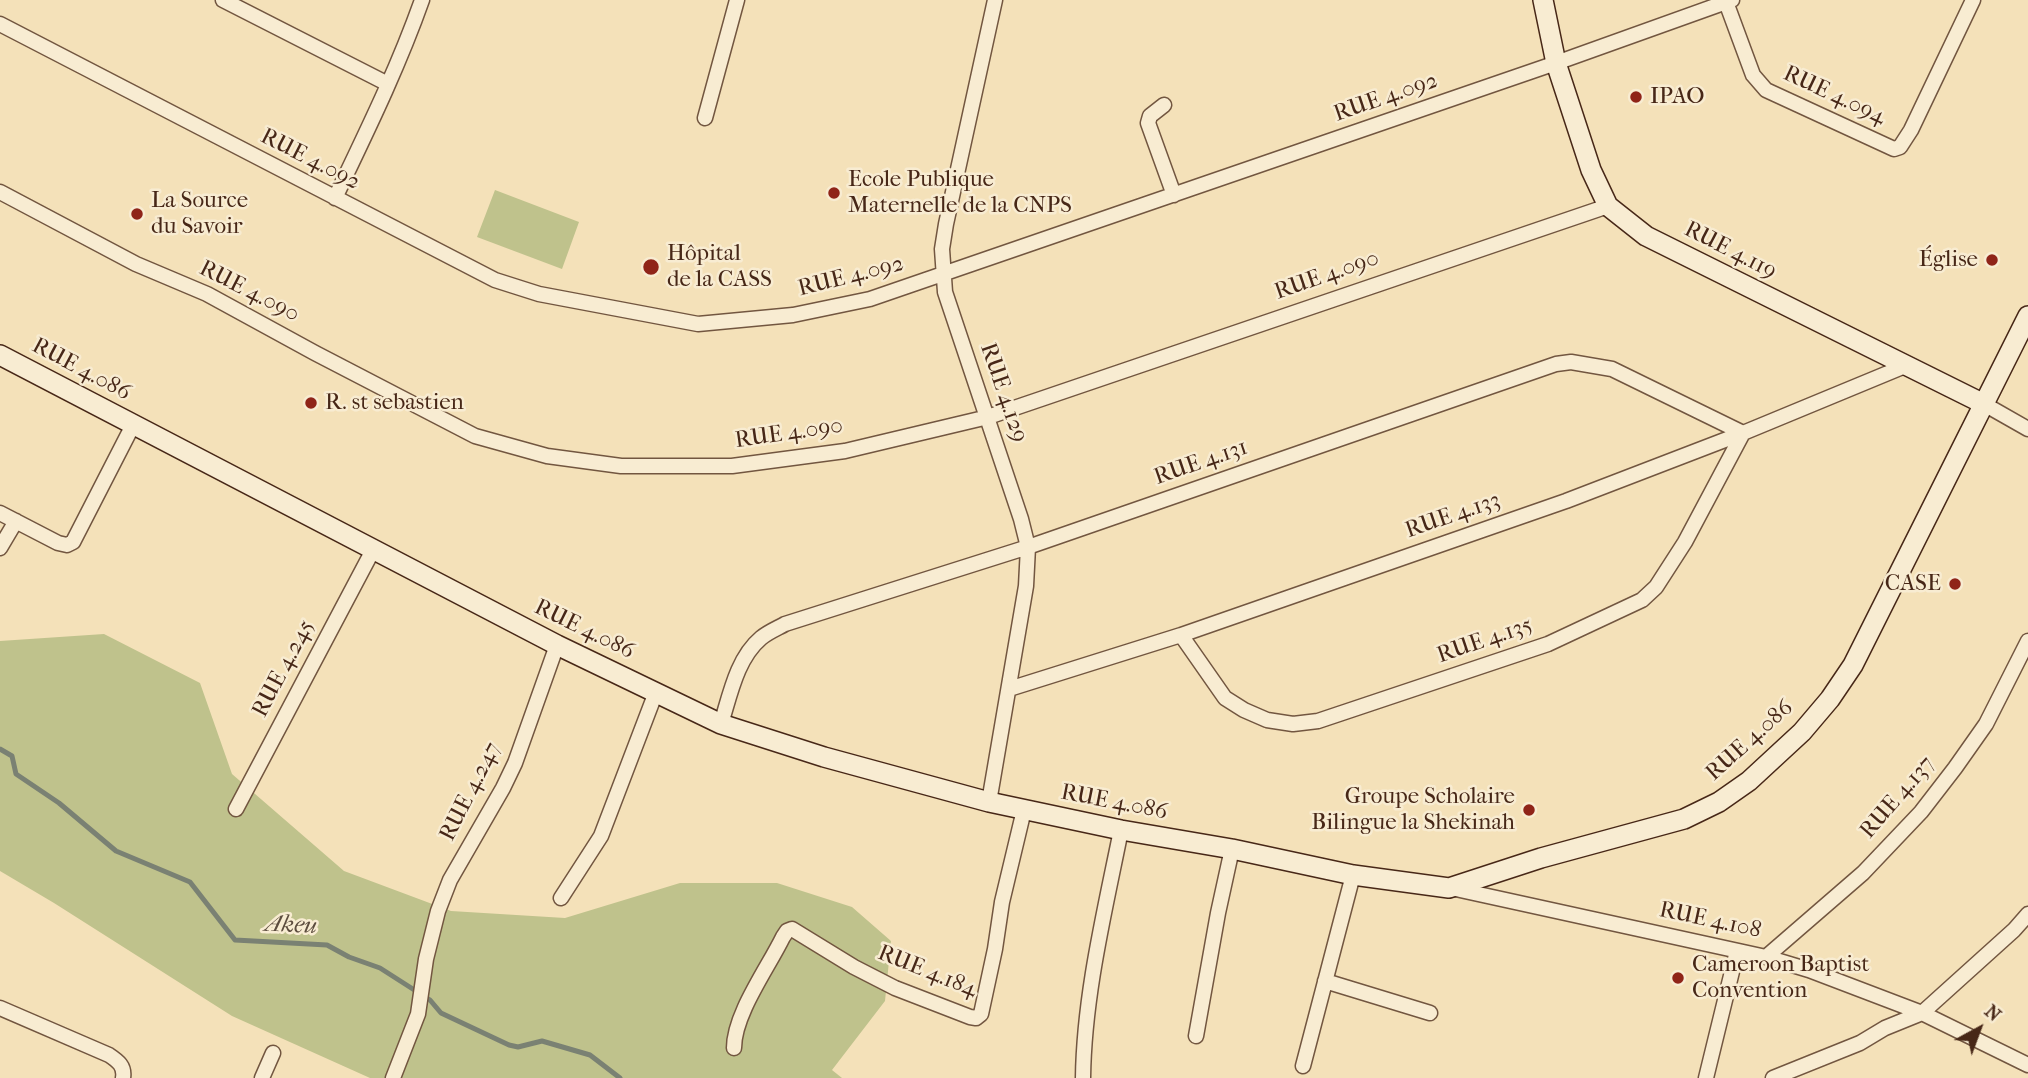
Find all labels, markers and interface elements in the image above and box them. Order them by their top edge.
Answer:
street label: RUE 4.094 [1779,60,1889,132]
street label: RUE 4.092 [1331,67,1441,129]
place label: IPAO [1650,83,1705,111]
marker: IPAO [1628,89,1644,105]
street label: RUE 4.092 [256,123,364,197]
place label: Ecole Publique Maternelle de la CNPS [848,166,1072,220]
marker: Ecole Publique Maternelle de la CNPS [826,185,842,201]
place label: La Source du Savoir [151,187,248,241]
marker: La Source du Savoir [129,206,145,222]
street label: RUE 4.119 [1679,216,1781,286]
place label: Hôpital de la CASS [667,240,772,294]
street label: RUE 4.090 [1271,245,1383,307]
place label: Église [1919,246,1978,274]
street label: RUE 4.092 [795,251,907,303]
marker: Église [1984,252,2000,268]
street label: RUE 4.090 [194,255,304,329]
marker: Hôpital de la CASS [641,257,661,277]
street label: RUE 4.086 [27,332,135,408]
street label: RUE 4.129 [973,340,1033,446]
place label: R. st sebastien [325,389,464,417]
marker: R. st sebastien [303,395,319,411]
street label: RUE 4.090 [733,413,845,455]
street label: RUE 4.131 [1151,434,1251,492]
street label: RUE 4.133 [1402,487,1504,545]
place label: CASE [1885,570,1941,598]
marker: CASE [1947,576,1963,592]
street label: RUE 4.086 [529,594,639,666]
street label: RUE 4.135 [1434,612,1536,670]
street label: RUE 4.245 [247,616,321,722]
street label: RUE 4.086 [1701,695,1799,787]
street label: RUE 4.247 [434,738,508,846]
street label: RUE 4.137 [1855,751,1941,845]
street label: RUE 4.086 [1058,779,1170,827]
place label: Groupe Scholaire Bilingue la Shekinah [1311,783,1515,837]
marker: Groupe Scholaire Bilingue la Shekinah [1521,802,1537,818]
street label: RUE 4.108 [1656,897,1764,945]
water label: Akeu [264,910,318,942]
street label: RUE 4.184 [873,940,981,1004]
place label: Cameroon Baptist Convention [1692,951,1869,1005]
marker: Cameroon Baptist Convention [1670,970,1686,986]
north arrow [1944,994,2014,1064]
text: N [1980,1000,2005,1026]

